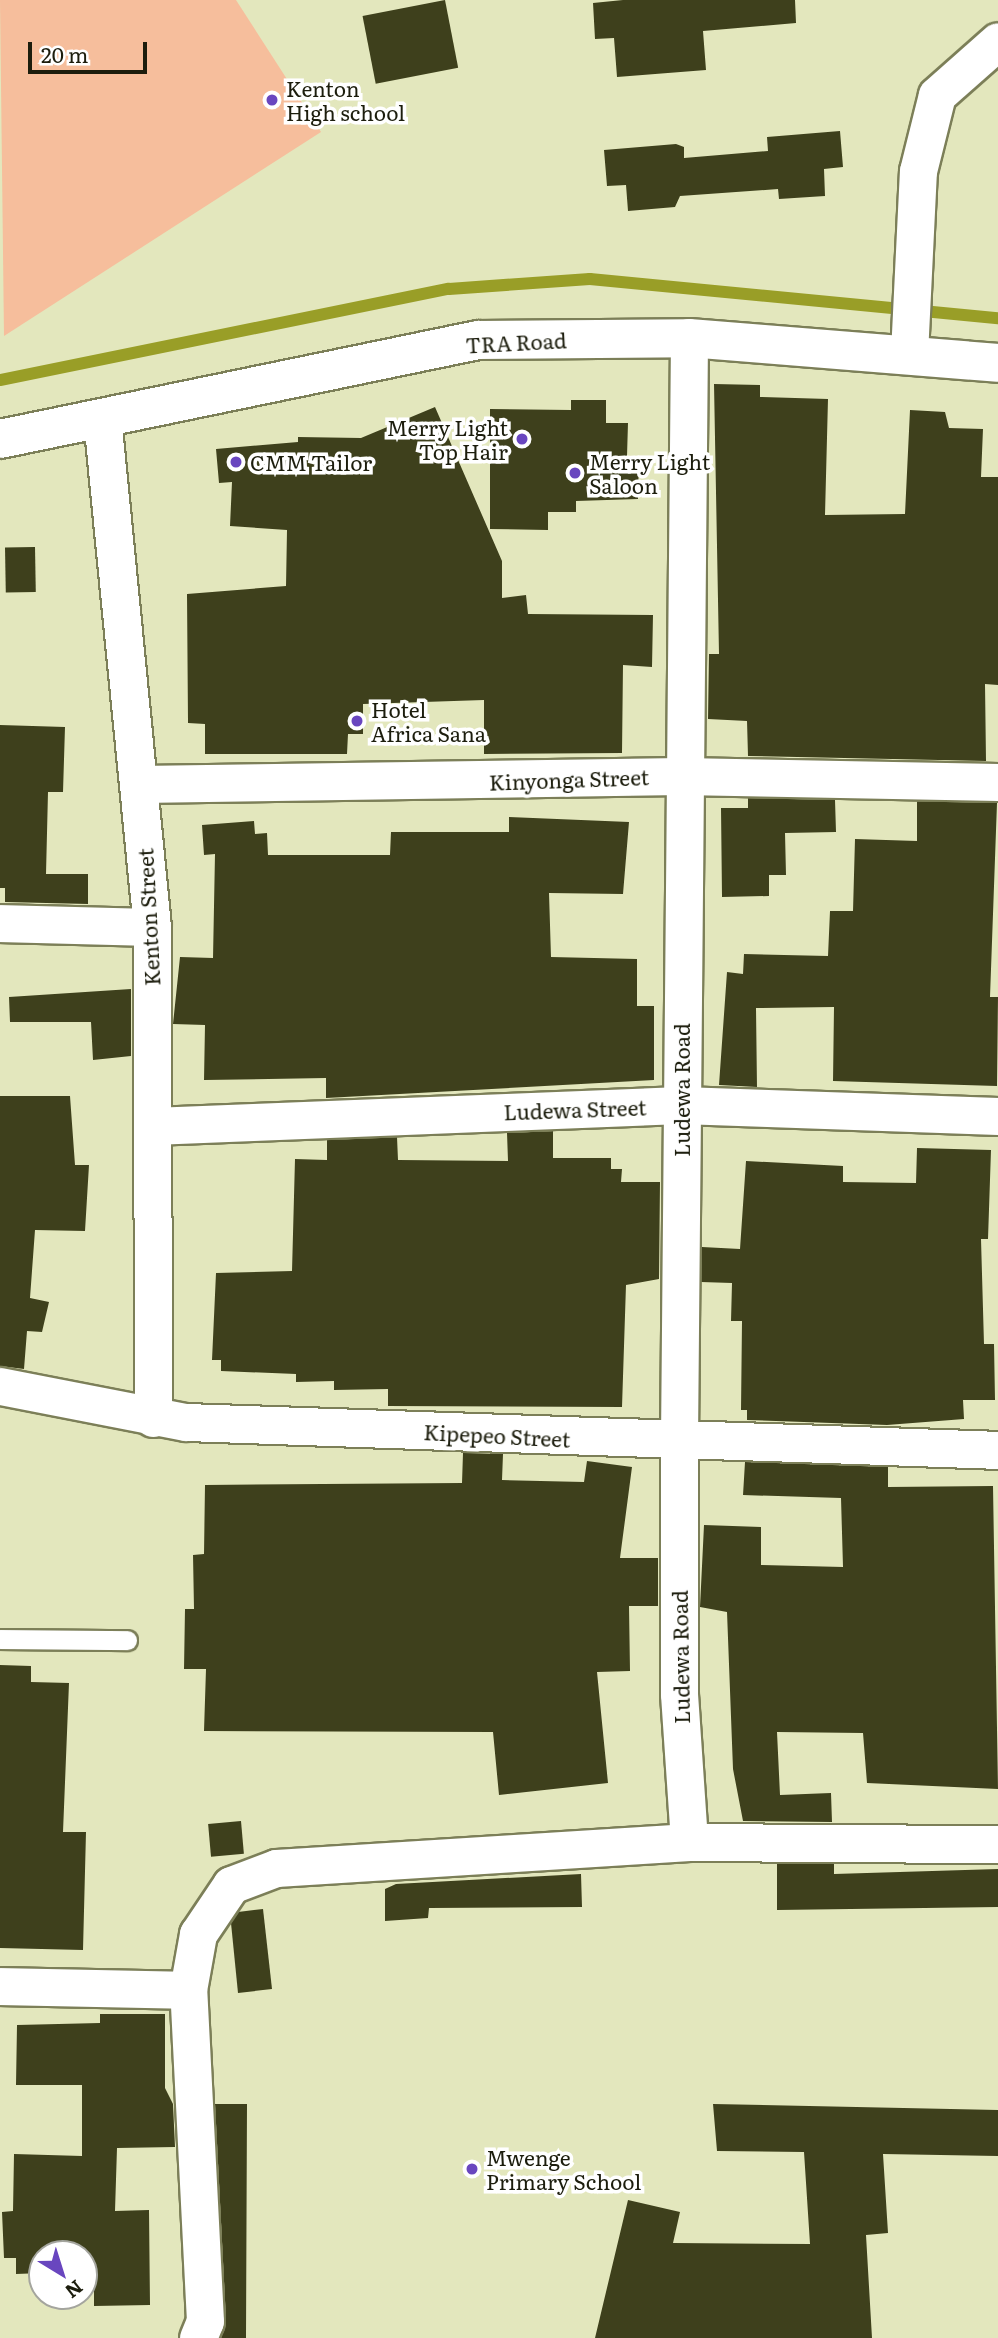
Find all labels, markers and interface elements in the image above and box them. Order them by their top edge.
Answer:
scale bar [32,28,150,72]
text: 20 m [41,38,88,69]
place label: Kenton High school [286,75,405,125]
marker: Kenton High school [264,92,280,108]
street label: TRA Road [465,327,567,357]
place label: Merry Light Top Hair [387,414,508,464]
marker: Merry Light Top Hair [514,431,530,447]
place label: Merry Light Saloon [589,448,710,498]
place label: CMM Tailor [250,449,372,475]
marker: CMM Tailor [228,454,244,470]
marker: Merry Light Saloon [567,465,583,481]
place label: Hotel Africa Sana [371,696,486,746]
marker: Hotel Africa Sana [349,713,365,729]
street label: Kinyonga Street [488,764,650,794]
street label: Kenton Street [132,847,164,987]
street label: Ludewa Road [668,1023,694,1157]
street label: Ludewa Street [503,1094,647,1124]
street label: Kipepeo Street [423,1419,571,1451]
street label: Ludewa Road [666,1590,694,1724]
place label: Mwenge Primary School [486,2144,641,2194]
marker: Mwenge Primary School [464,2161,480,2177]
north arrow [28,2240,98,2310]
text: N [60,2274,90,2306]

